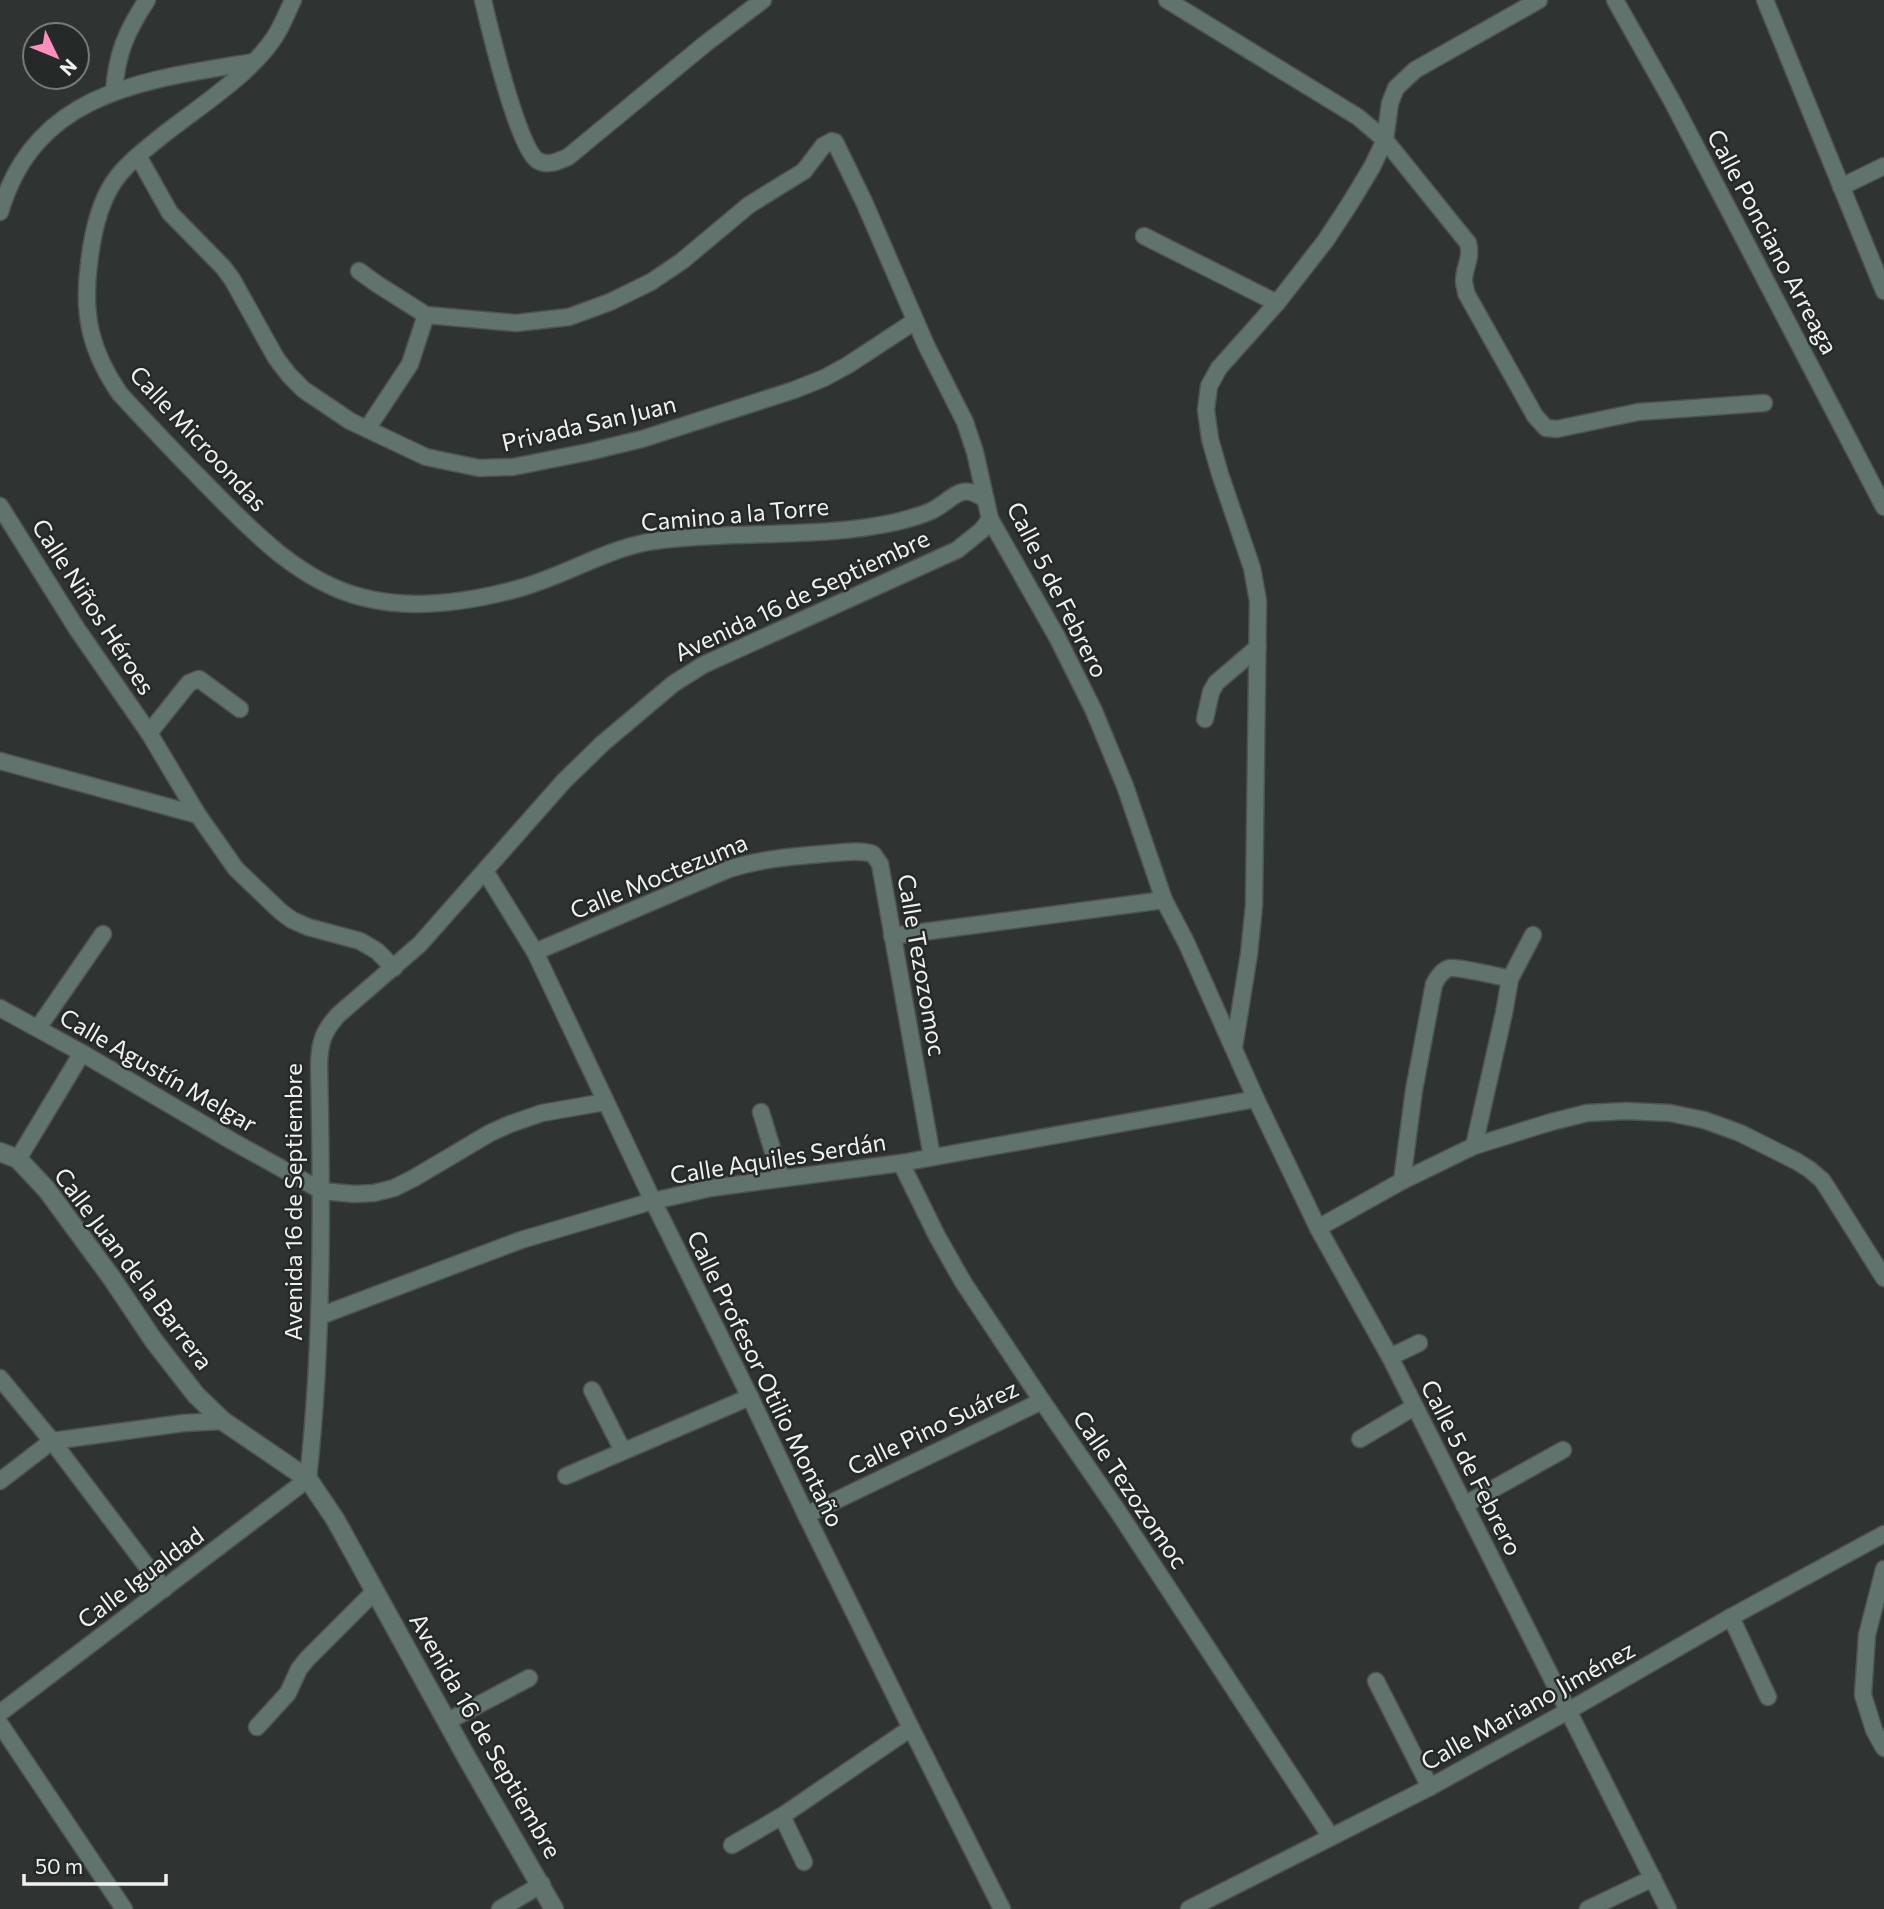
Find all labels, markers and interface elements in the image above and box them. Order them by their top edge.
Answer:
north arrow [21,21,91,91]
text: N [56,55,82,81]
street label: Calle Ponciano Arreaga [1702,124,1845,359]
street label: Calle Microondas [124,359,274,517]
street label: Privada San Juan [499,388,679,457]
street label: Camino a la Torre [640,491,830,536]
street label: Calle 5 de Febrero [1002,497,1115,682]
street label: Calle Niños Héroes [27,513,162,700]
street label: Avenida 16 de Septiembre [669,523,933,667]
street label: Calle Moctezuma [566,827,751,924]
street label: Calle Tezozomoc [892,872,953,1058]
street label: Calle Agustín Melgar [55,1001,263,1138]
street label: Avenida 16 de Septiembre [278,1063,307,1341]
street label: Calle Aquiles Serdán [668,1126,888,1189]
street label: Calle Juan de la Barrera [49,1161,220,1375]
street label: Calle Profesor Otilio Montaño [682,1225,851,1531]
street label: Calle Pino Suárez [842,1373,1022,1480]
street label: Calle 5 de Febrero [1416,1375,1529,1560]
street label: Calle Tezozomoc [1068,1405,1195,1574]
street label: Calle Igualdad [71,1520,209,1634]
street label: Avenida 16 de Septiembre [404,1608,568,1863]
street label: Calle Mariano Jiménez [1415,1634,1639,1776]
scale bar [24,1842,166,1886]
text: 50 m [35,1853,83,1878]

